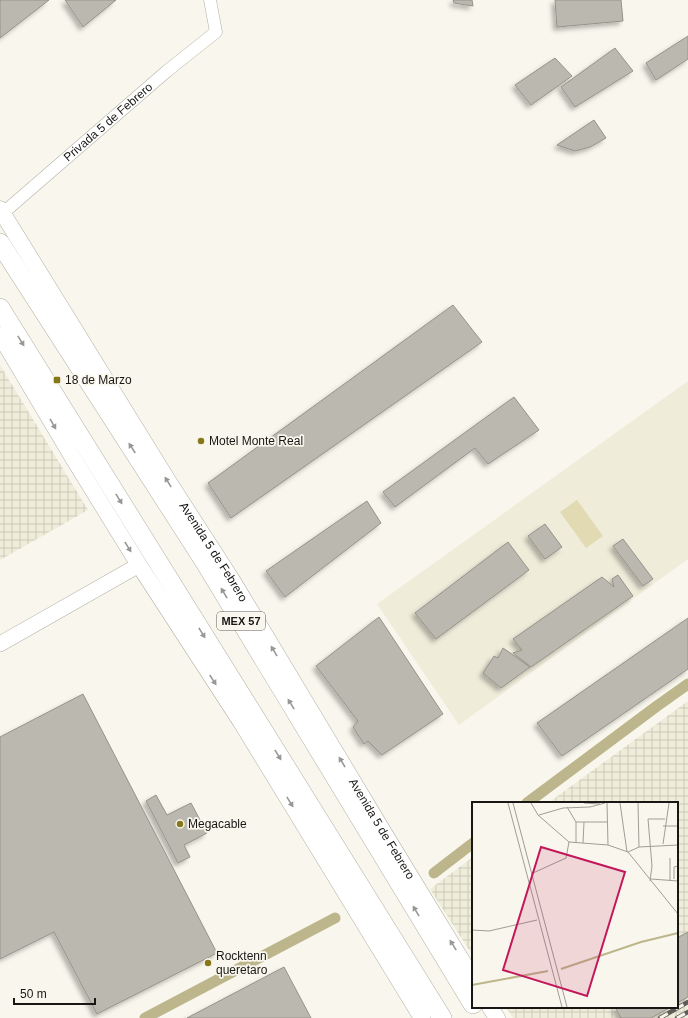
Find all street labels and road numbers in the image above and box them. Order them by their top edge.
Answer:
street label: Privada 5 de Febrero [61,80,156,164]
street label: Avenida 5 de Febrero [177,500,251,605]
road number: MEX 57 [217,612,265,630]
street label: Avenida 5 de Febrero [346,776,418,882]

